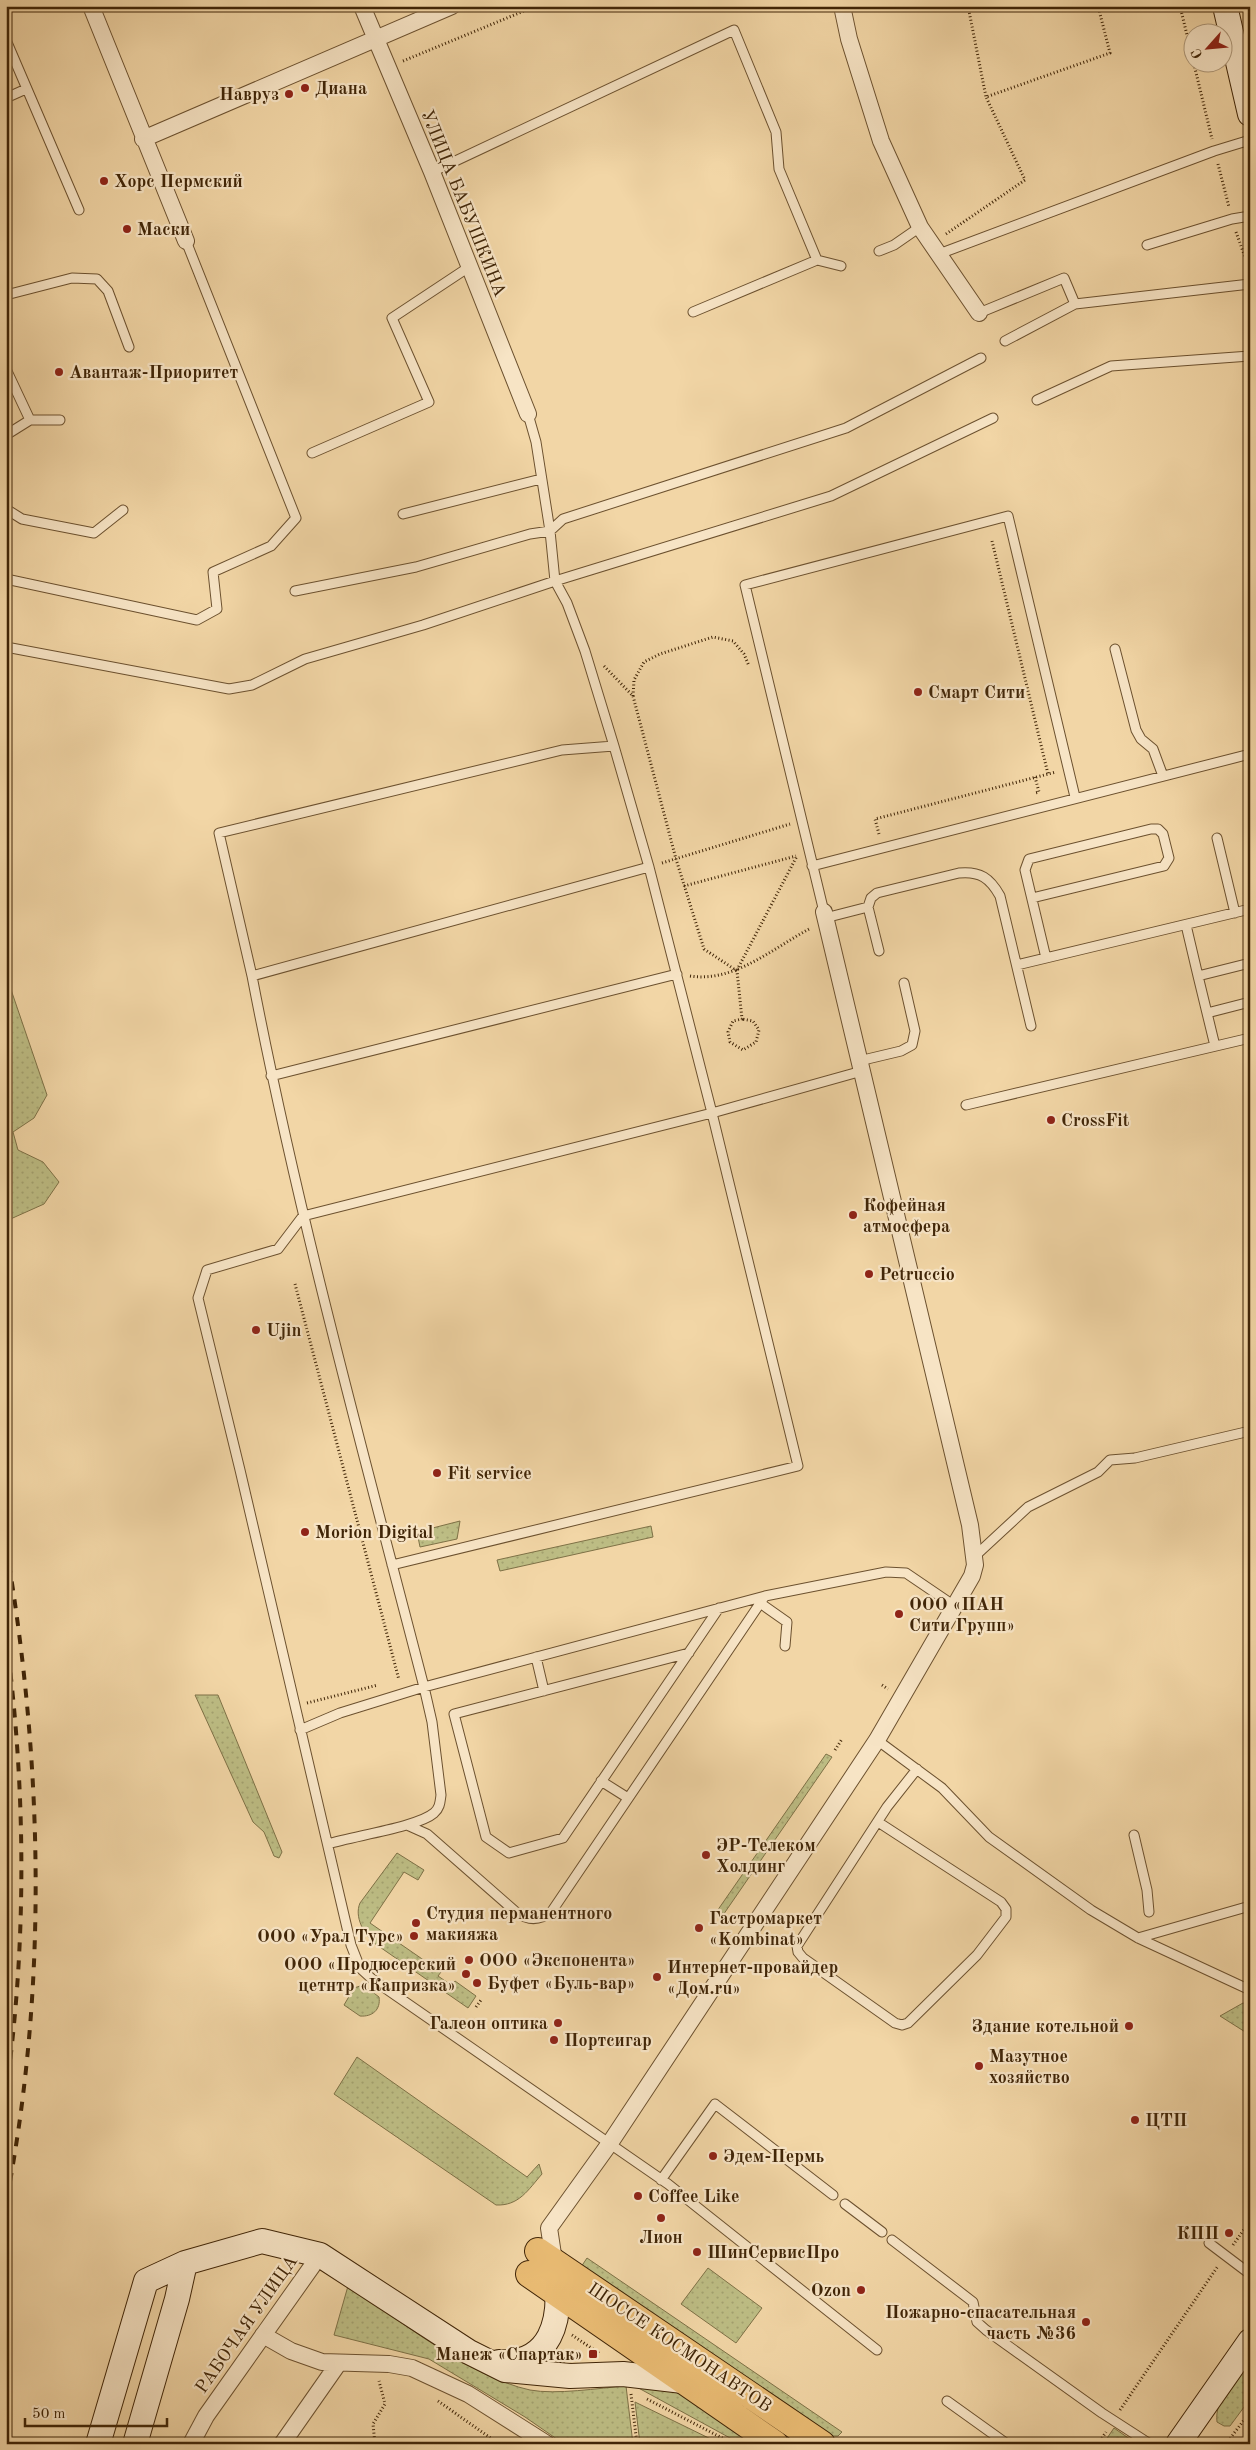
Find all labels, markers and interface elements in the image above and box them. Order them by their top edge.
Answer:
north arrow [1184,22,1234,72]
text: С [1189,46,1206,61]
place label: Диана [315,80,367,98]
marker: Диана [299,82,311,94]
place label: Навруз [219,86,279,104]
marker: Навруз [283,88,295,100]
street label: УЛИЦА БАБУШКИНА [417,107,509,300]
place label: Хорс Пермский [114,173,243,191]
marker: Хорс Пермский [98,175,110,187]
place label: Маски [137,221,190,239]
marker: Маски [121,223,133,235]
place label: Авантаж-Приоритет [69,364,238,382]
marker: Авантаж-Приоритет [53,366,65,378]
place label: Смарт Сити [928,684,1025,702]
marker: Смарт Сити [912,686,924,698]
place label: CrossFit [1061,1112,1130,1130]
marker: CrossFit [1045,1114,1057,1126]
place label: Кофейная атмосфера [863,1197,950,1237]
marker: Кофейная атмосфера [847,1209,859,1221]
place label: Petruccio [879,1266,955,1284]
marker: Petruccio [863,1268,875,1280]
place label: Ujin [266,1322,301,1340]
marker: Ujin [250,1324,262,1336]
place label: Fit service [447,1465,532,1483]
marker: Fit service [431,1467,443,1479]
place label: Morion Digital [315,1524,434,1542]
marker: Morion Digital [299,1526,311,1538]
place label: ООО «ПАН Сити Групп» [909,1596,1015,1635]
marker: ООО «ПАН Сити Групп» [893,1608,905,1620]
place label: ЭР-Телеком Холдинг [716,1837,816,1876]
marker: ЭР-Телеком Холдинг [700,1849,712,1861]
place label: Студия перманентного макияжа [426,1905,612,1944]
place label: Гастромаркет «Kombinat» [709,1910,822,1949]
marker: Студия перманентного макияжа [410,1917,422,1929]
marker: Гастромаркет «Kombinat» [693,1922,705,1934]
place label: ООО «Урал Турс» [257,1928,404,1946]
marker: ООО «Урал Турс» [408,1930,420,1942]
place label: ООО «Экспонента» [479,1952,636,1970]
marker: ООО «Экспонента» [463,1954,475,1966]
place label: ООО «Продюсерский цетнтр «Капризка» [284,1956,456,1995]
place label: Интернет-провайдер «Дом.ru» [667,1959,838,1998]
marker: ООО «Продюсерский цетнтр «Капризка» [460,1968,472,1980]
marker: Интернет-провайдер «Дом.ru» [651,1971,663,1983]
place label: Буфет «Буль-вар» [487,1975,636,1994]
marker: Буфет «Буль-вар» [471,1977,483,1989]
place label: Галеон оптика [429,2015,548,2033]
marker: Галеон оптика [552,2017,564,2029]
place label: Здание котельной [972,2018,1119,2036]
marker: Здание котельной [1123,2020,1135,2032]
place label: Портсигар [564,2032,652,2050]
marker: Портсигар [548,2034,560,2046]
place label: Мазутное хозяйство [989,2048,1070,2087]
marker: Мазутное хозяйство [973,2060,985,2072]
place label: ЦТП [1145,2112,1187,2130]
marker: ЦТП [1129,2114,1141,2126]
place label: Эдем-Пермь [723,2148,824,2166]
marker: Эдем-Пермь [707,2150,719,2162]
place label: Coffee Like [648,2188,740,2206]
marker: Coffee Like [632,2190,644,2202]
marker: Лион [655,2212,667,2224]
place label: КПП [1177,2225,1219,2243]
marker: КПП [1223,2227,1235,2239]
place label: Лион [639,2229,683,2247]
place label: ШинСервисПро [707,2244,839,2262]
marker: ШинСервисПро [691,2246,703,2258]
street label: РАБОЧАЯ УЛИЦА [193,2252,301,2397]
street label: ШОССЕ КОСМОНАВТОВ [584,2280,775,2416]
place label: Ozon [811,2282,851,2300]
marker: Ozon [855,2284,867,2296]
place label: Пожарно-спасательная часть №36 [885,2304,1076,2343]
marker: Пожарно-спасательная часть №36 [1080,2316,1092,2328]
place label: Манеж «Спартак» [436,2346,583,2364]
marker: Манеж «Спартак» [587,2348,599,2360]
scale bar [25,2395,168,2427]
text: 50 m [32,2407,66,2422]

